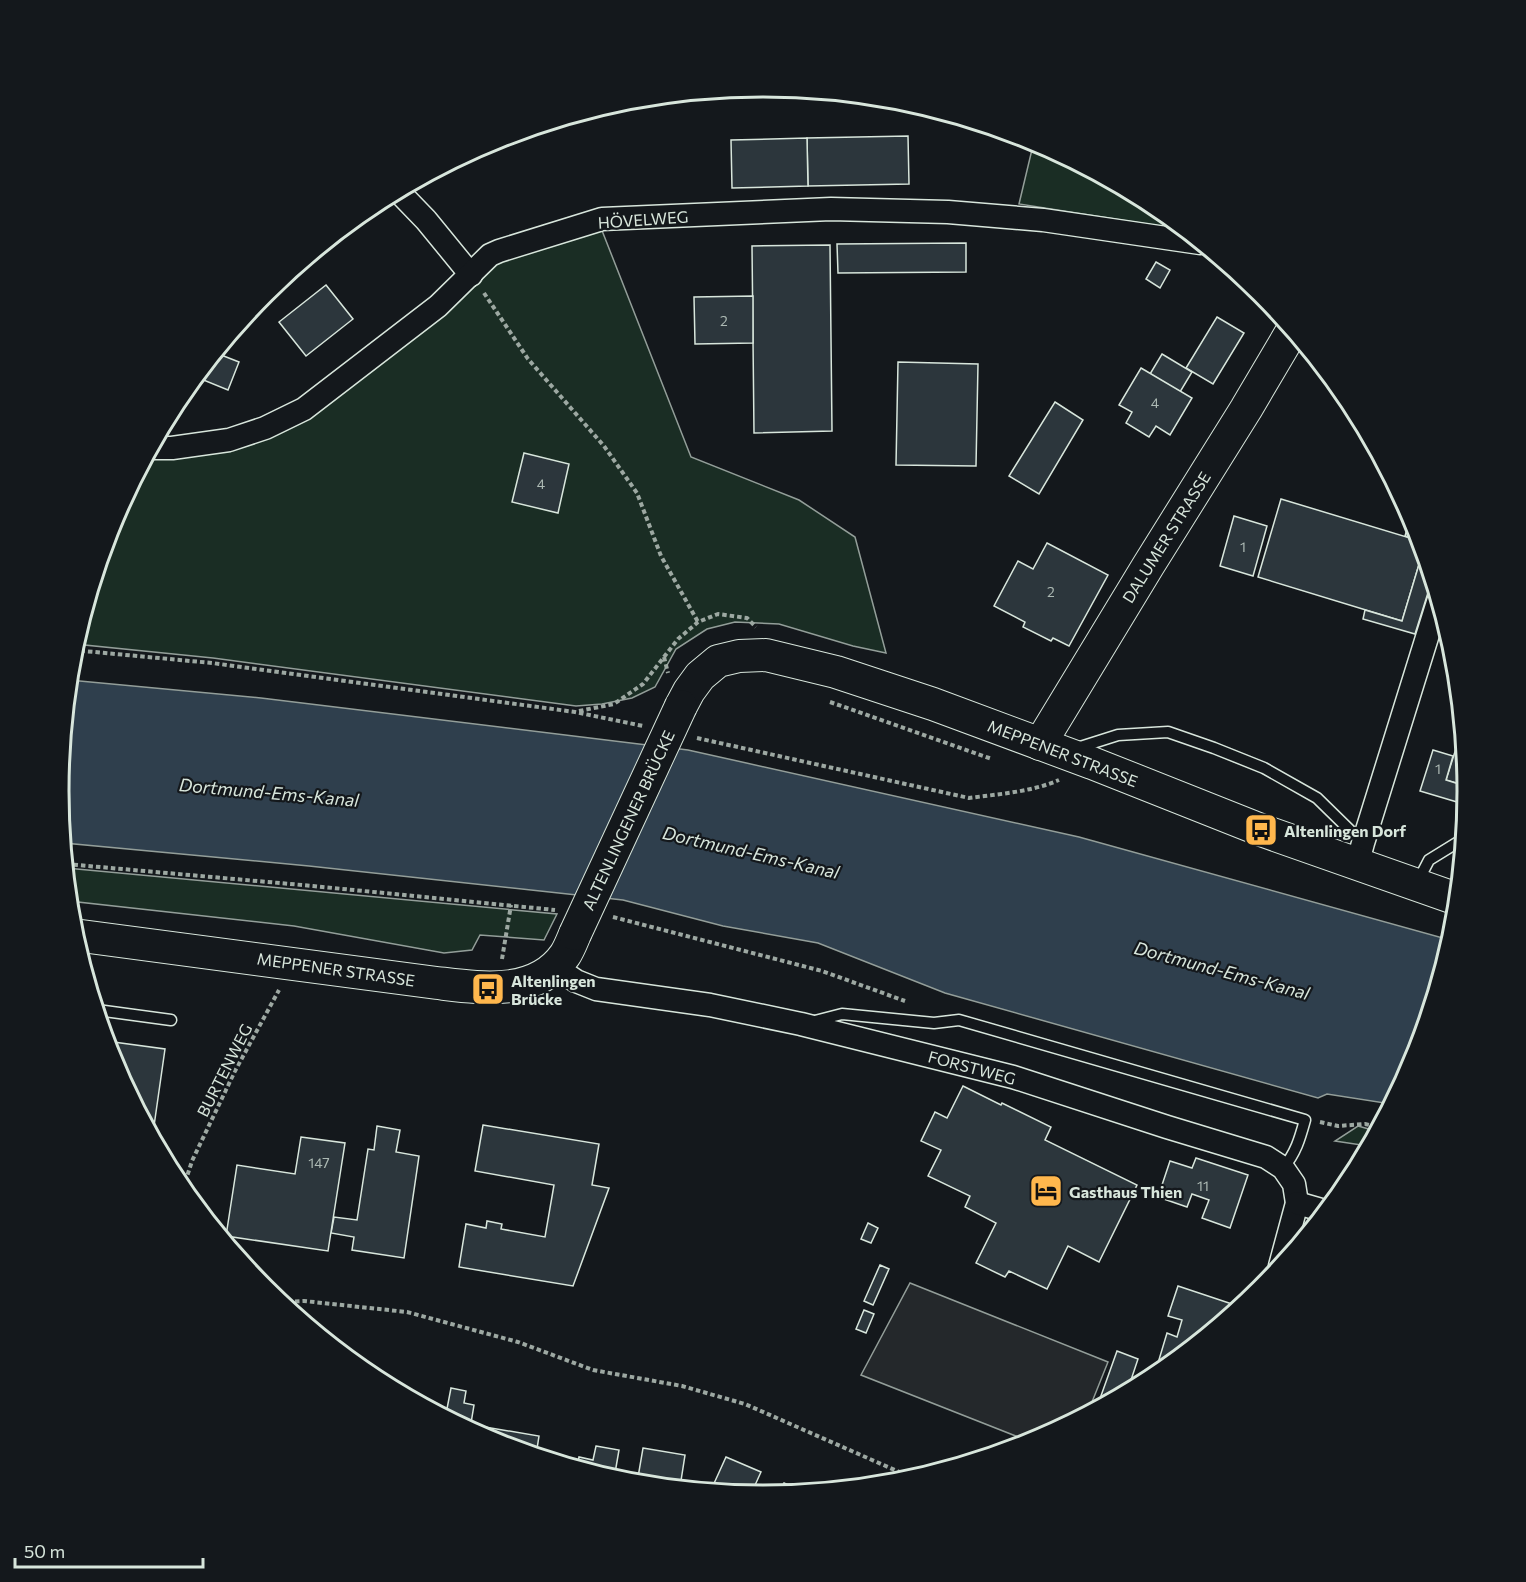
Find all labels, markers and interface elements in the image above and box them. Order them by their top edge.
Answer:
street label: HÖVELWEG [597,206,689,232]
house number: 2 [720,312,728,329]
house number: 4 [1151,394,1160,411]
street label: DALUMER STRASSE [1118,468,1214,606]
house number: 4 [537,475,546,492]
house number: 1 [1240,538,1246,555]
house number: 2 [1047,583,1055,600]
street label: MEPPENER STRASSE [985,716,1141,790]
street label: ALTENLINGENER BRÜCKE [578,727,678,913]
house number: 1 [1435,760,1441,777]
water label: Dortmund-Ems-Kanal [178,773,360,811]
bus stop icon: Altenlingen Dorf [1243,812,1279,848]
water label: Dortmund-Ems-Kanal [661,821,842,883]
place label: Altenlingen Dorf [1284,821,1407,840]
water label: Dortmund-Ems-Kanal [1132,936,1312,1004]
street label: MEPPENER STRASSE [256,949,416,989]
bus stop icon: Altenlingen Brücke [470,971,506,1007]
place label: Altenlingen Brücke [511,971,596,1008]
street label: BURTENWEG [192,1020,256,1120]
street label: FORSTWEG [926,1046,1018,1088]
house number: 147 [308,1154,330,1171]
hotel icon: Gasthaus Thien [1028,1173,1064,1209]
house number: 11 [1197,1177,1209,1194]
place label: Gasthaus Thien [1069,1182,1182,1201]
scale bar [15,1531,202,1569]
text: 50 m [24,1540,65,1562]

